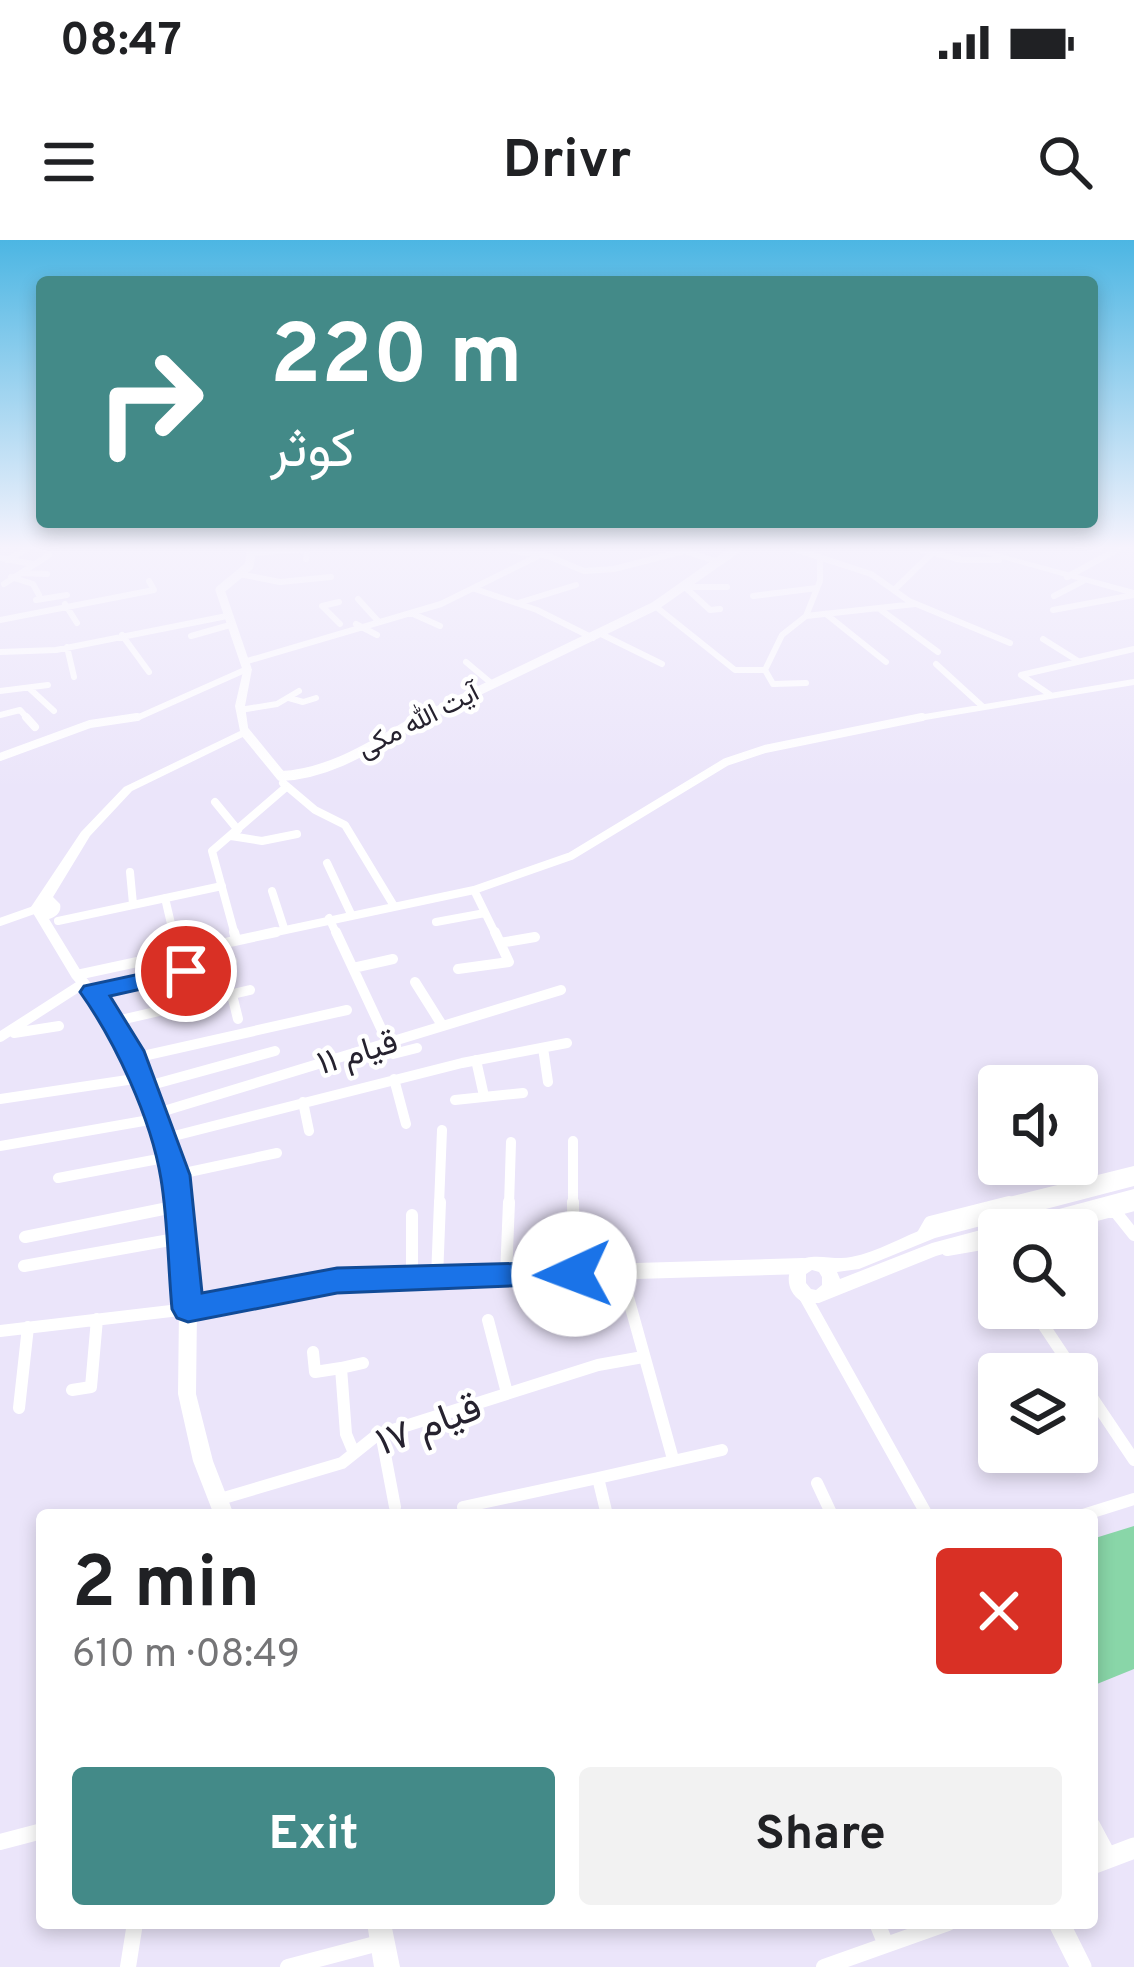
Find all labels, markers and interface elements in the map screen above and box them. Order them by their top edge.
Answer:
text: 08:47 [60,14,182,71]
text: Drivr [503,128,631,197]
icon: menu [36,129,102,195]
icon: search [1032,129,1098,195]
text: 220 m [270,307,523,413]
icon: right [72,324,228,480]
text: کوثر [270,418,355,487]
street label: آیت الله مکی [352,675,488,767]
pin [135,920,237,1022]
icon: arrive [153,938,219,1004]
street label: قیام ۱۱ [313,1023,404,1087]
map controls [978,1065,1098,1473]
button: sound [978,1065,1098,1185]
button: search [978,1209,1098,1329]
position arrow [511,1211,637,1337]
button: layers [978,1353,1098,1473]
street label: قیام ۱۷ [370,1385,489,1470]
text: 2 min [72,1541,260,1633]
button: close [936,1548,1062,1674]
text: 610 m · 08:49 [72,1632,300,1681]
button: Exit [72,1767,555,1905]
button: Share [579,1767,1062,1905]

